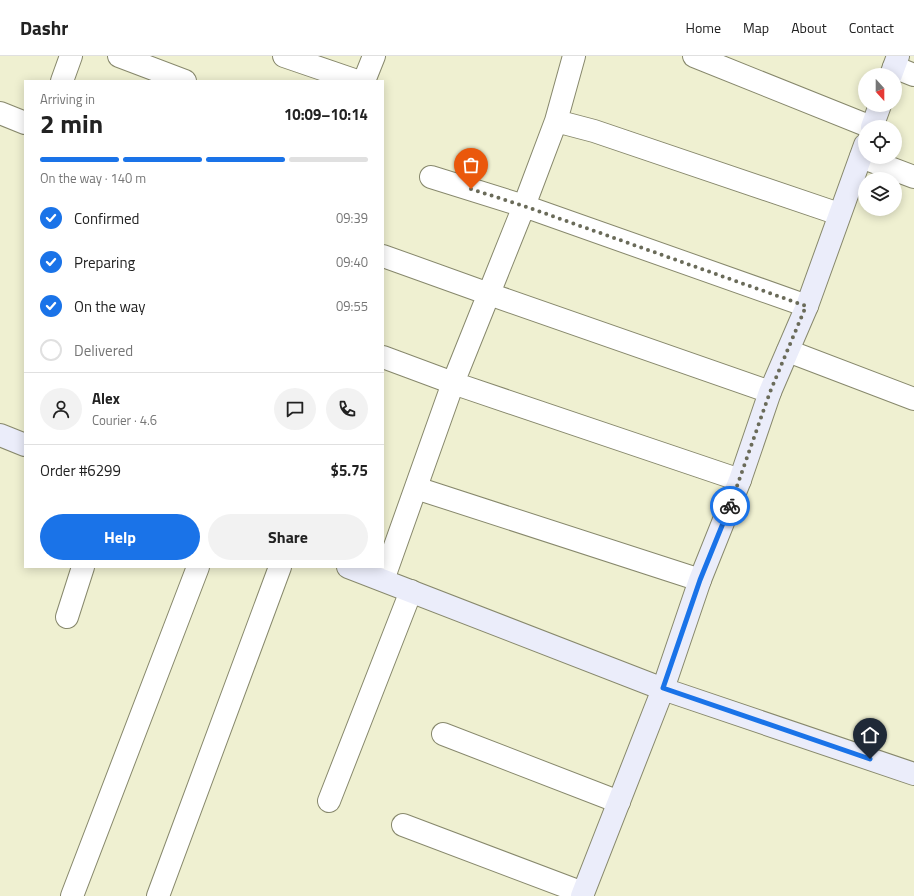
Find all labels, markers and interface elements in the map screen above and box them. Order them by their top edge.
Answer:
text: Dashr [20,13,68,42]
text: Home [686,17,721,38]
text: Map [743,17,769,38]
text: About [791,17,827,38]
text: Contact [849,17,894,38]
north arrow [858,68,902,112]
map controls [858,68,902,216]
text: Arriving in [40,89,95,109]
text: 10:09–10:14 [284,103,368,126]
text: 2 min [40,104,103,143]
button: locate [858,120,902,164]
pin [454,148,488,189]
icon: bag [460,154,482,176]
text: On the way · 140 m [40,168,146,188]
button: layers [858,172,902,216]
icon: check [40,207,62,229]
text: Confirmed [74,207,139,230]
text: 09:39 [336,208,368,228]
icon: check [40,251,62,273]
text: Preparing [74,251,135,274]
text: 09:40 [336,252,368,272]
icon: check [40,295,62,317]
text: On the way [74,295,146,318]
text: 09:55 [336,296,368,316]
text: Delivered [74,339,133,362]
text: Alex [92,387,120,410]
button: person [40,388,82,430]
button: chat [274,388,316,430]
button: phone [326,388,368,430]
text: Courier · 4.6 [92,410,157,430]
text: Order #6299 [40,459,121,482]
text: $5.75 [331,459,368,482]
courier [710,486,750,526]
icon: bike [719,495,741,517]
button: Help [40,514,200,560]
button: Share [208,514,368,560]
pin [853,718,887,759]
icon: home [859,724,881,746]

